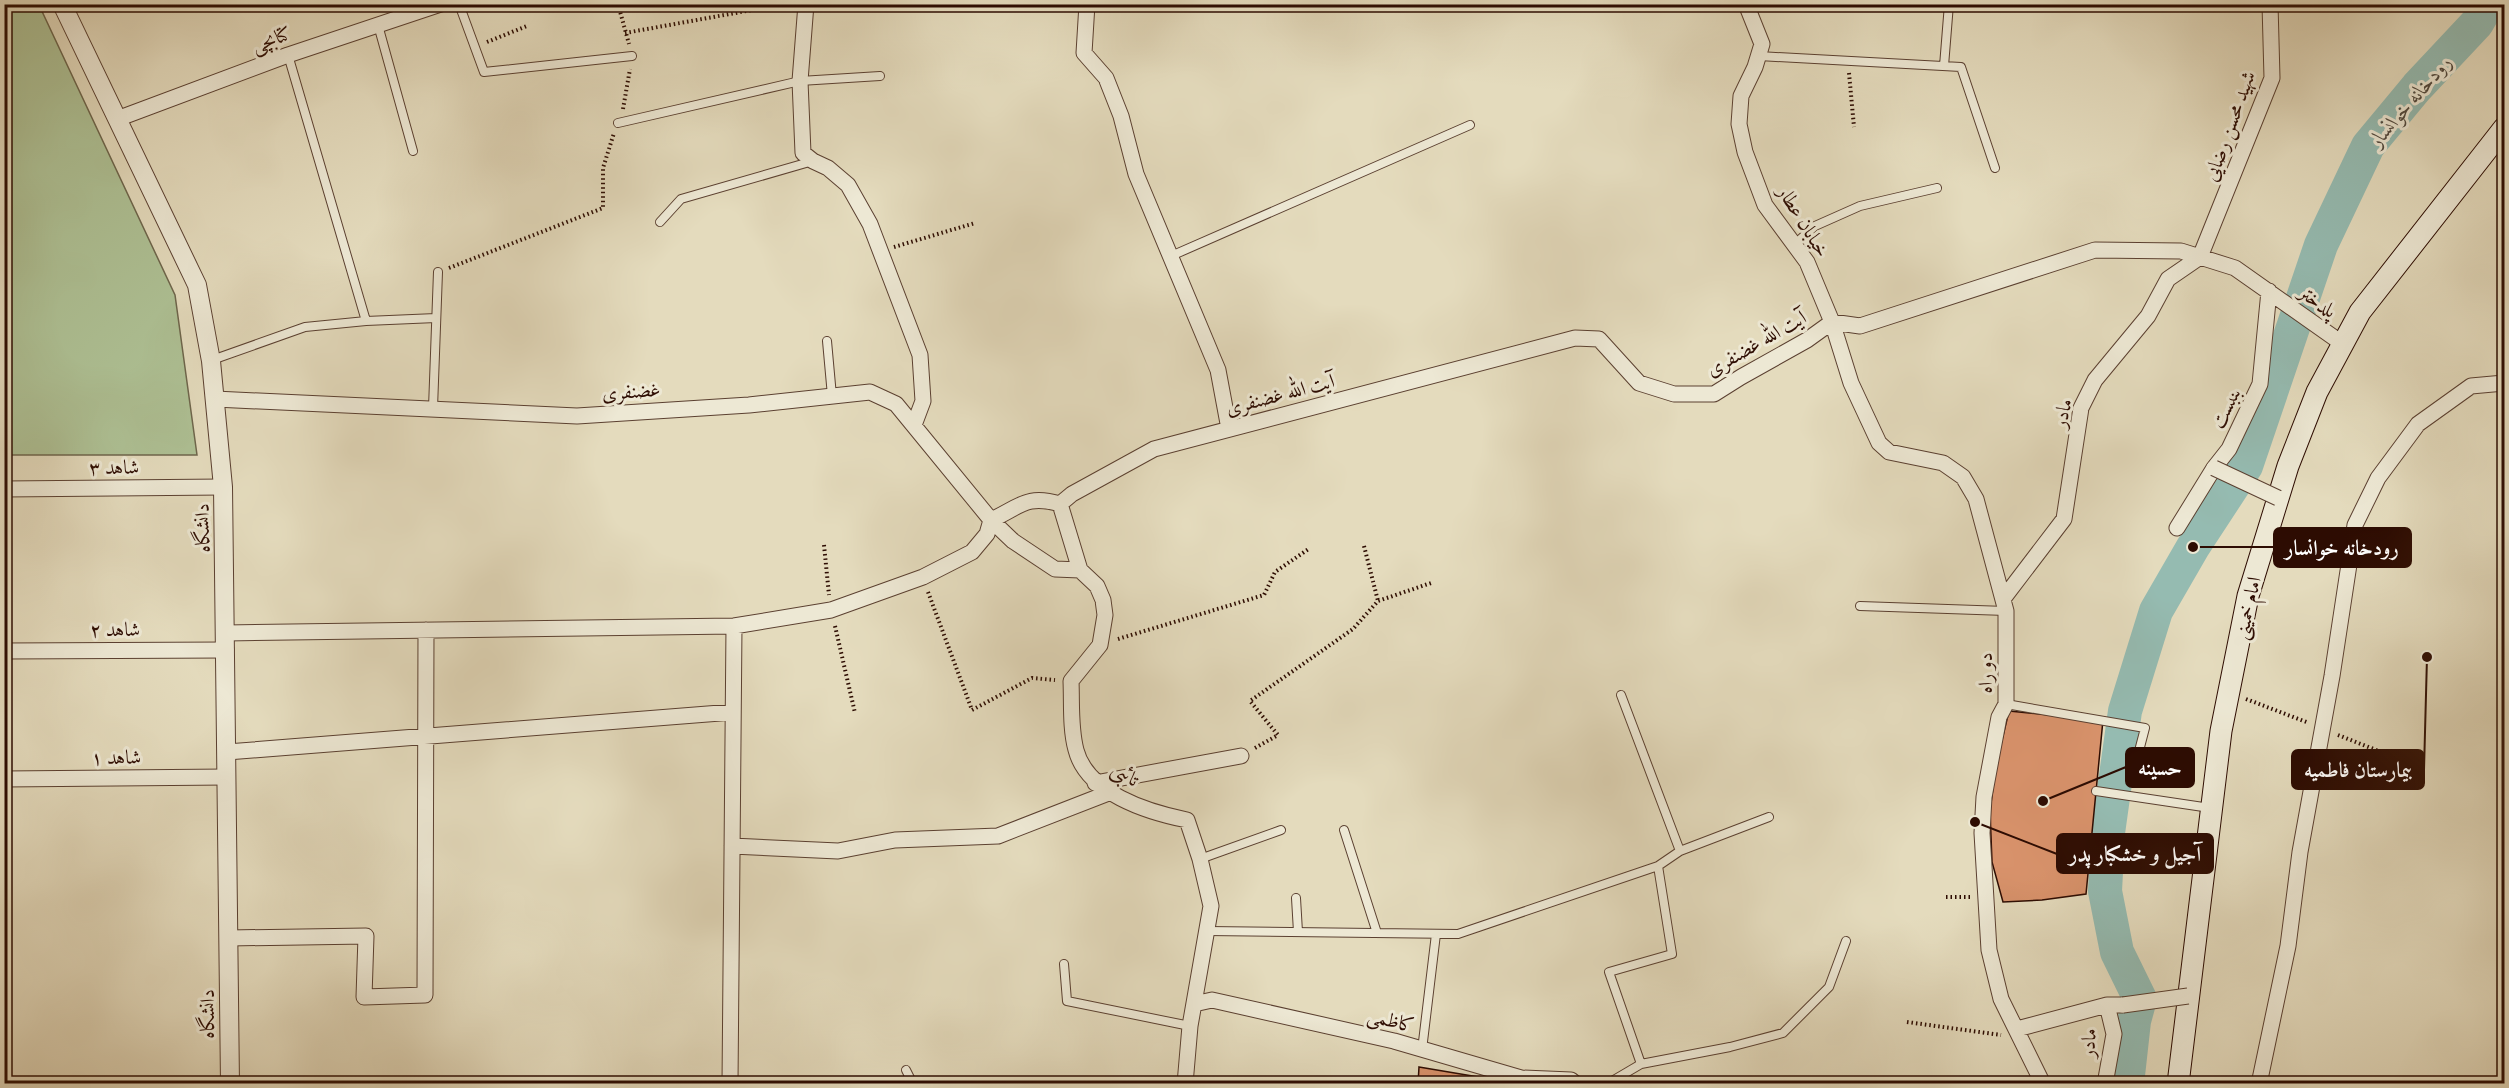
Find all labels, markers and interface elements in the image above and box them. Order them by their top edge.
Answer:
street label: کتابچی [248,21,295,59]
water label: رودخانه خوانسار [2362,50,2458,155]
street label: شهید محسن رضایی [2198,68,2262,185]
street label: خیابان عطار [1771,179,1835,262]
street label: پلدختر [2291,278,2342,326]
street label: آیت الله غضنفری [1700,301,1813,382]
street label: آیت الله غضنفری [1222,364,1340,421]
street label: غضنفری [601,377,661,406]
street label: بنبست [2205,384,2246,433]
street label: مادر [2046,396,2078,432]
street label: شاهد ۳ [89,455,139,480]
street label: دانشگاه [189,503,215,553]
callout: رودخانه خوانسار [2274,528,2411,567]
text: رودخانه خوانسار [2283,535,2399,562]
street label: امام خمینی [2228,574,2272,643]
street label: شاهد ۲ [90,617,140,642]
street label: دو راه [1973,653,1998,693]
street label: شاهد ۱ [91,745,141,770]
callout: حسینه [2126,748,2194,787]
callout: بیمارستان فاطمیه [2292,750,2424,789]
text: حسینه [2138,755,2182,782]
street label: تائبی [1105,757,1143,794]
text: بیمارستان فاطمیه [2304,757,2413,784]
callout: آجیل و خشکبار پدر [2057,834,2213,873]
text: آجیل و خشکبار پدر [2067,841,2203,869]
street label: دانشگاه [194,989,220,1039]
street label: کاظمی [1364,1003,1417,1039]
street label: مادر [2075,1028,2102,1061]

